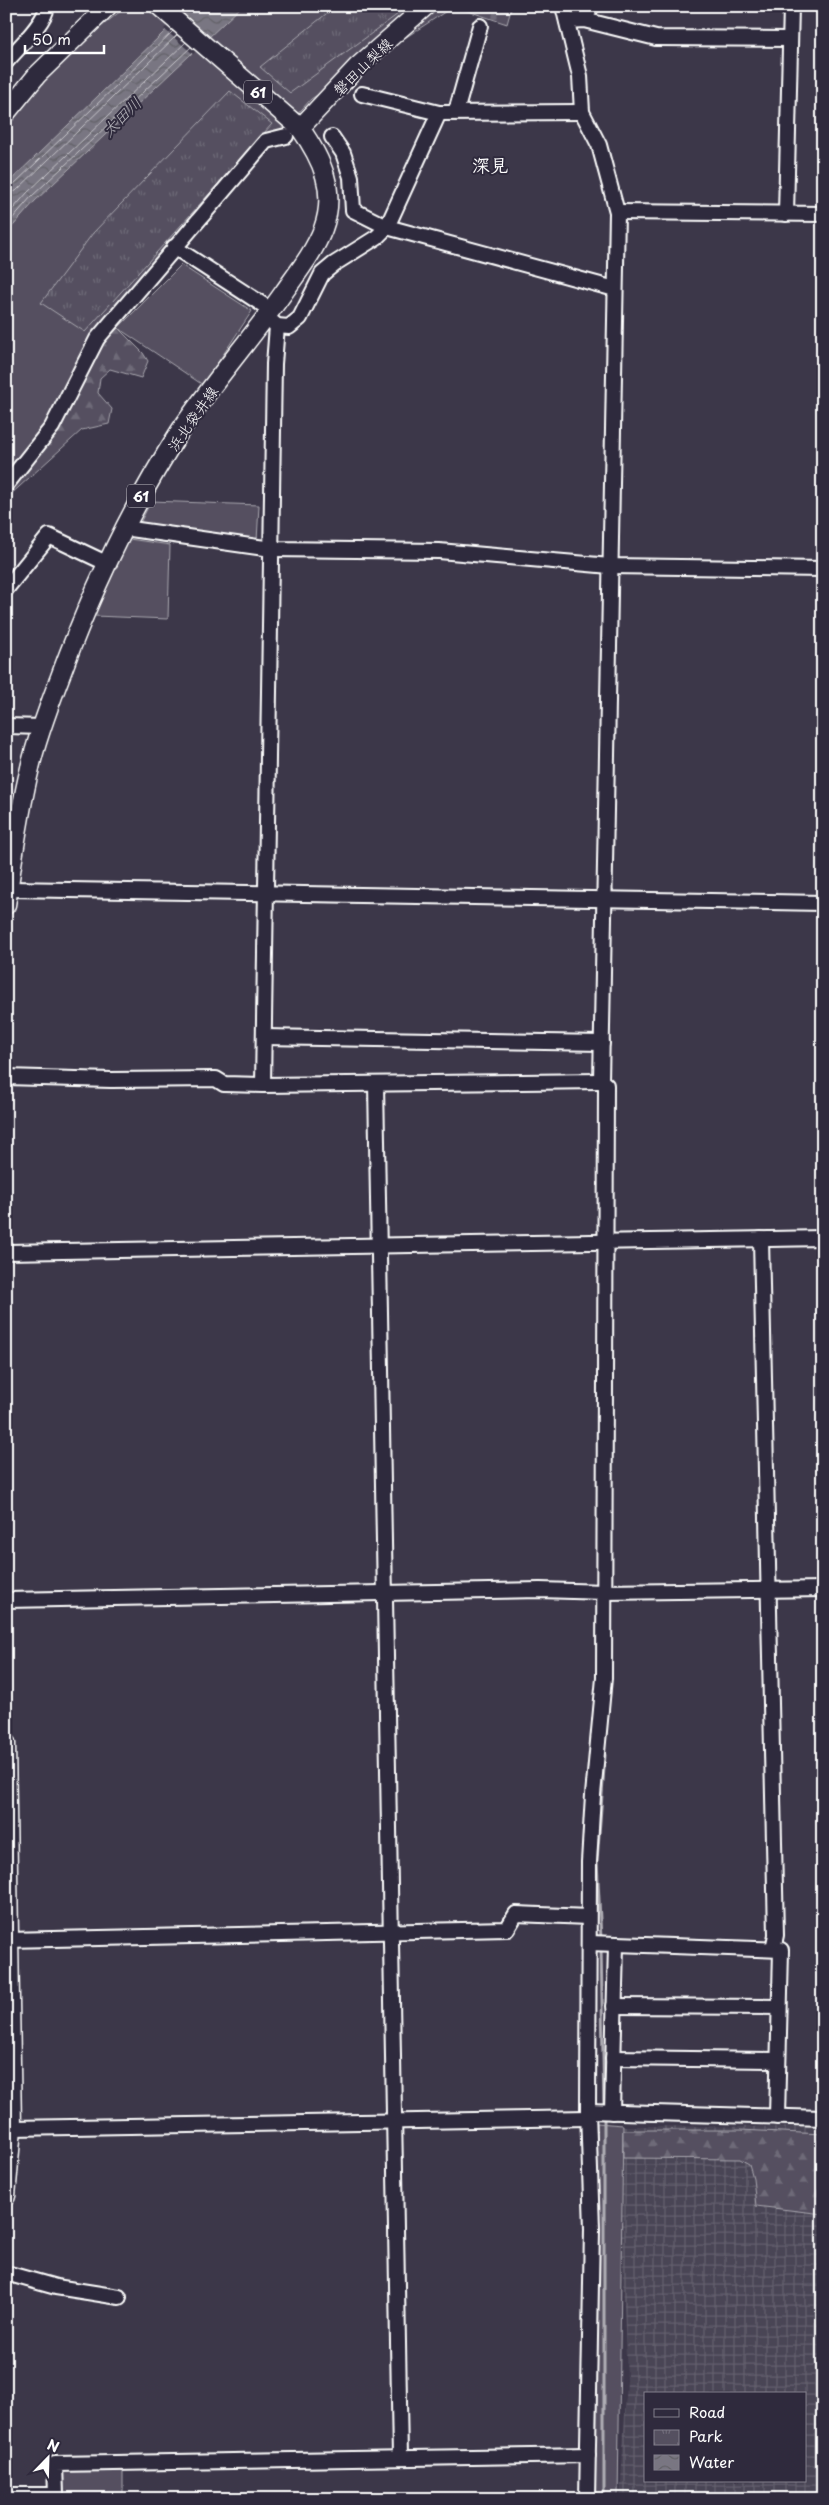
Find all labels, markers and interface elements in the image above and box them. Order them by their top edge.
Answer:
scale bar [25,22,104,54]
text: 50 m [32,27,71,50]
street label: 磐田山梨線 [327,32,397,100]
road number: 61 [244,80,272,104]
water label: 太田川 [96,91,146,141]
district label: 深見 [472,151,508,178]
street label: 浜北袋井線 [161,381,223,455]
road number: 61 [127,484,155,508]
legend [644,2392,806,2482]
text: Road [689,2400,725,2423]
text: Park [689,2424,723,2447]
north arrow [22,2432,72,2482]
text: N [44,2434,62,2457]
text: Water [689,2450,734,2473]

